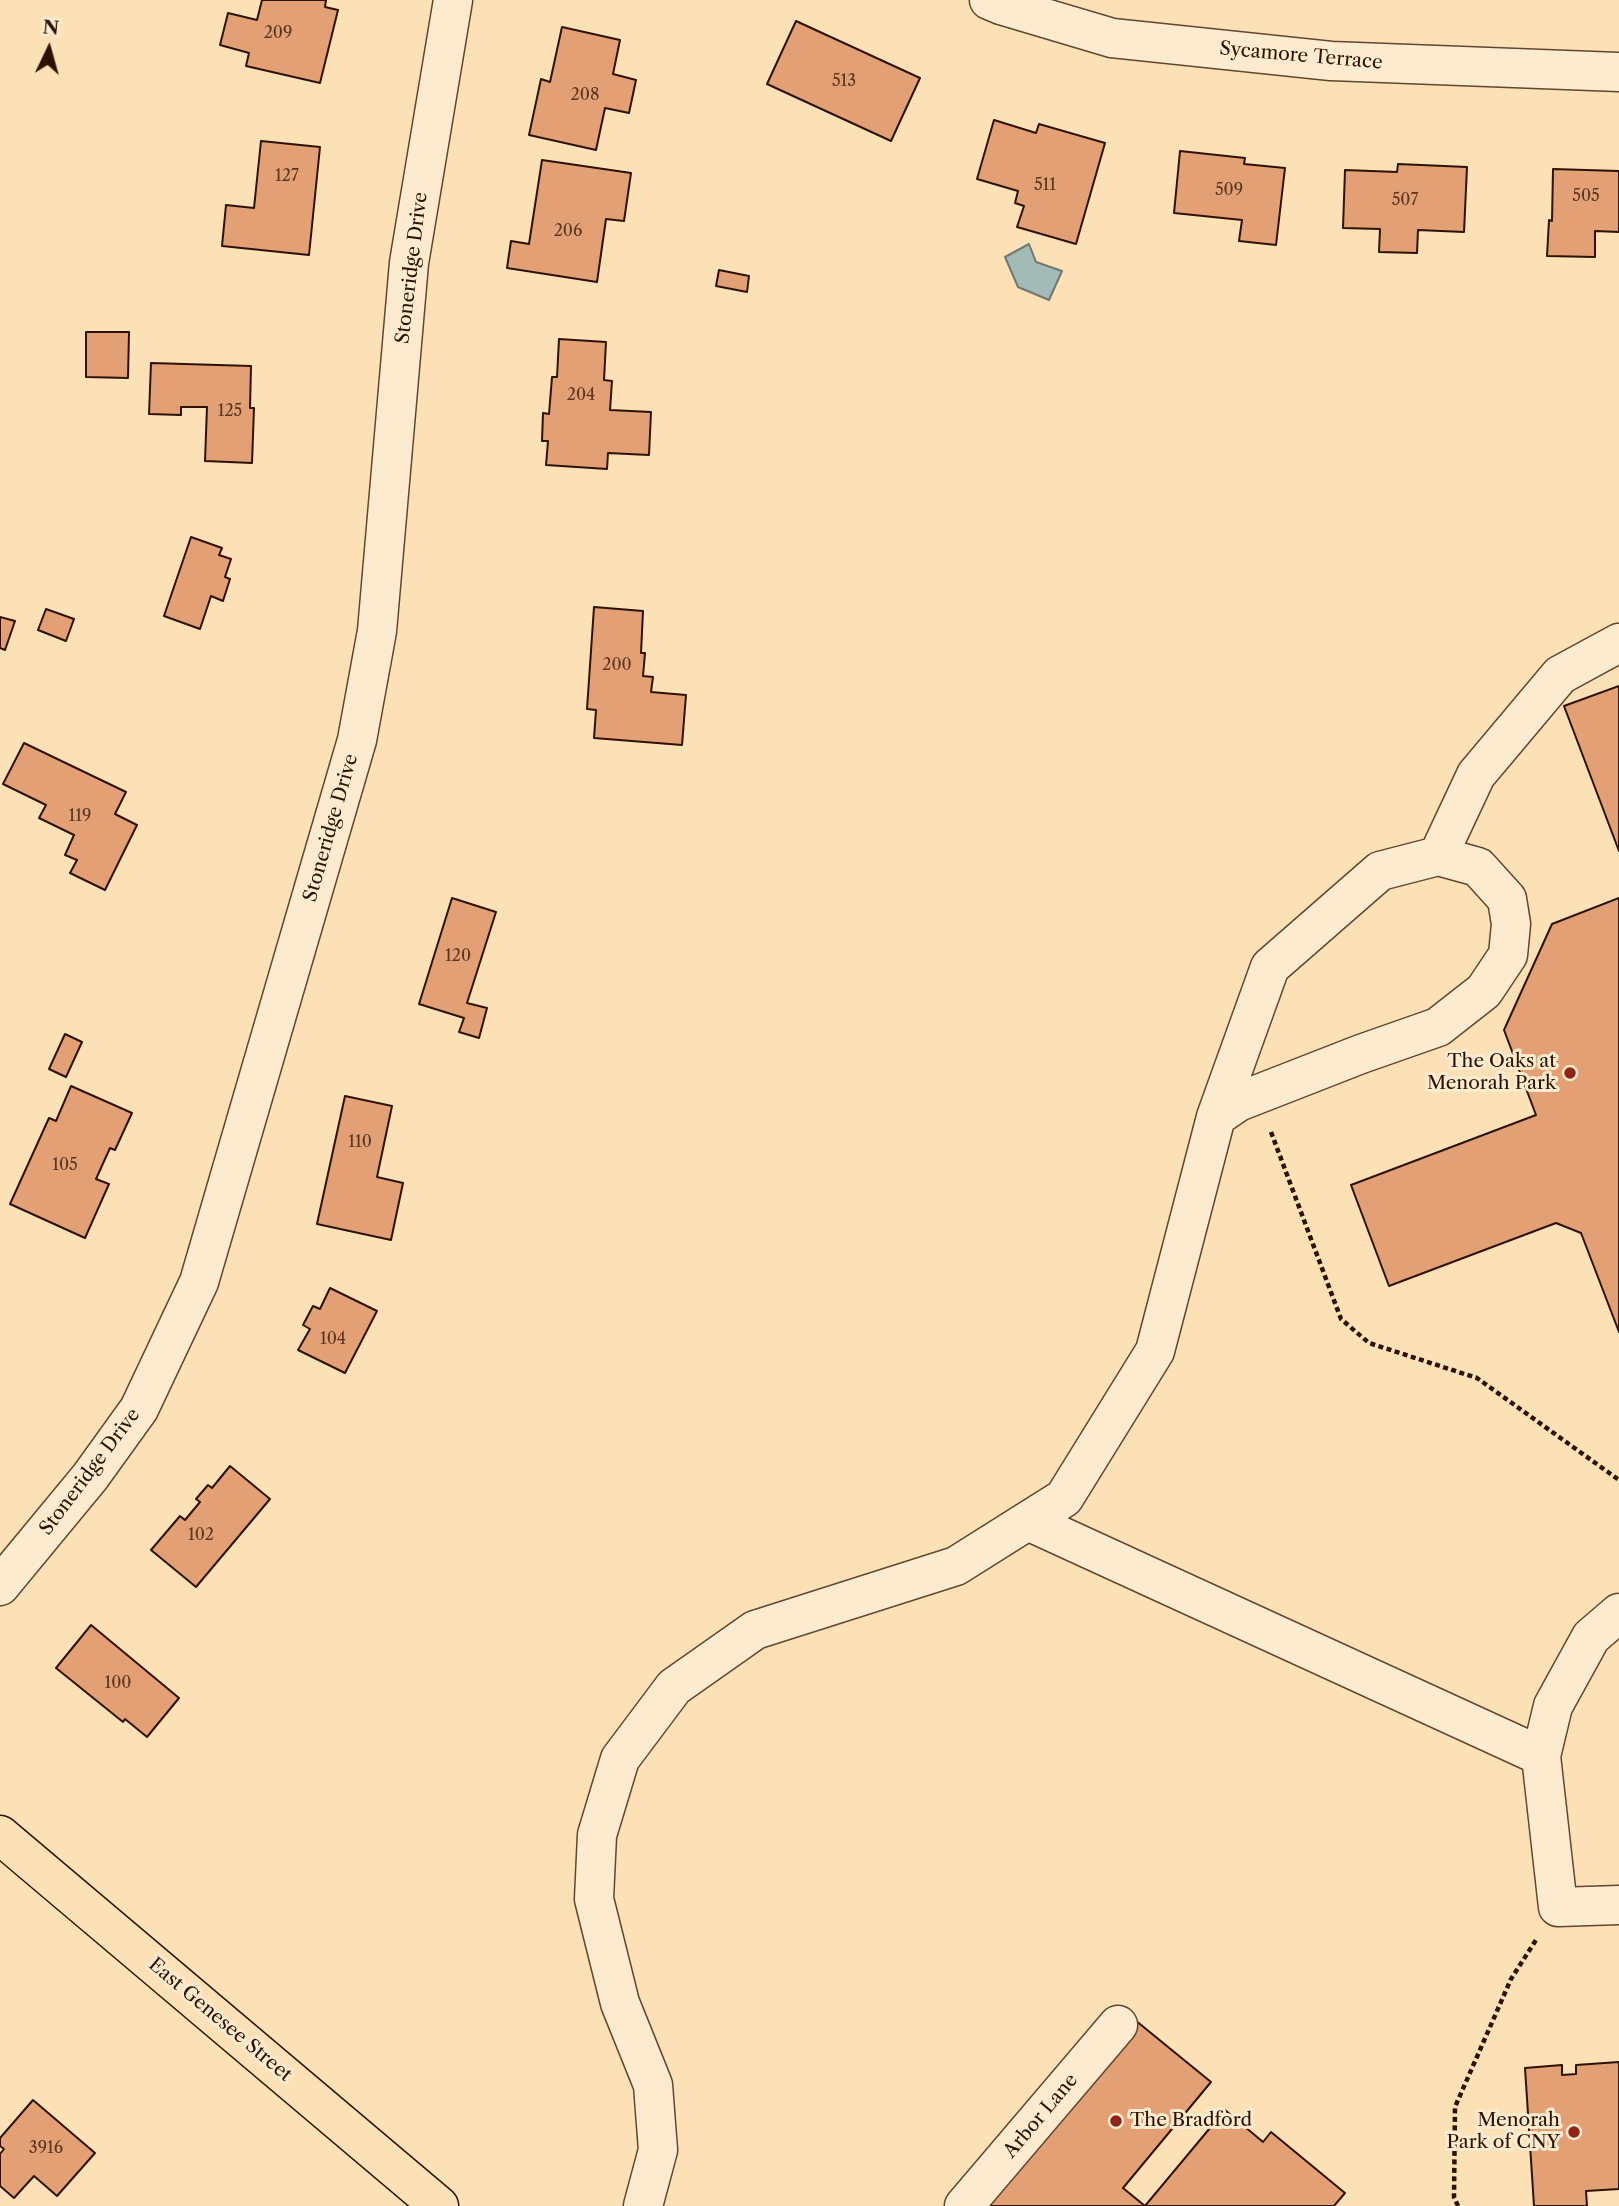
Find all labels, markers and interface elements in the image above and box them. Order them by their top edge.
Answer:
north arrow [14,14,84,84]
text: N [42,15,60,40]
house number: 209 [264,23,292,43]
street label: Sycamore Terrace [1218,38,1384,74]
house number: 513 [832,71,856,91]
house number: 208 [571,85,599,105]
house number: 127 [275,166,299,186]
house number: 511 [1034,175,1056,195]
house number: 509 [1215,180,1243,200]
house number: 505 [1572,186,1600,206]
house number: 507 [1392,190,1418,210]
street label: Stoneridge Drive [391,191,433,345]
house number: 206 [554,221,582,241]
house number: 204 [567,385,595,405]
house number: 125 [218,401,242,421]
house number: 200 [602,655,632,675]
street label: Stoneridge Drive [299,751,363,905]
house number: 119 [69,806,91,826]
house number: 120 [445,946,471,966]
place label: The Oaks at Menorah Park [1427,1051,1556,1095]
marker: The Oaks at Menorah Park [1562,1065,1578,1081]
house number: 110 [348,1132,372,1152]
house number: 105 [52,1155,78,1175]
house number: 104 [320,1329,346,1349]
street label: Stoneridge Drive [35,1404,145,1540]
house number: 102 [188,1525,214,1545]
house number: 100 [104,1673,132,1693]
street label: East Genesee Street [144,1953,296,2087]
street label: Arbor Lane [999,2069,1083,2163]
place label: The Bradford [1130,2110,1252,2132]
place label: Menorah Park of CNY [1446,2110,1560,2154]
marker: The Bradford [1108,2113,1124,2129]
marker: Menorah Park of CNY [1566,2124,1582,2140]
house number: 3916 [29,2138,63,2158]

